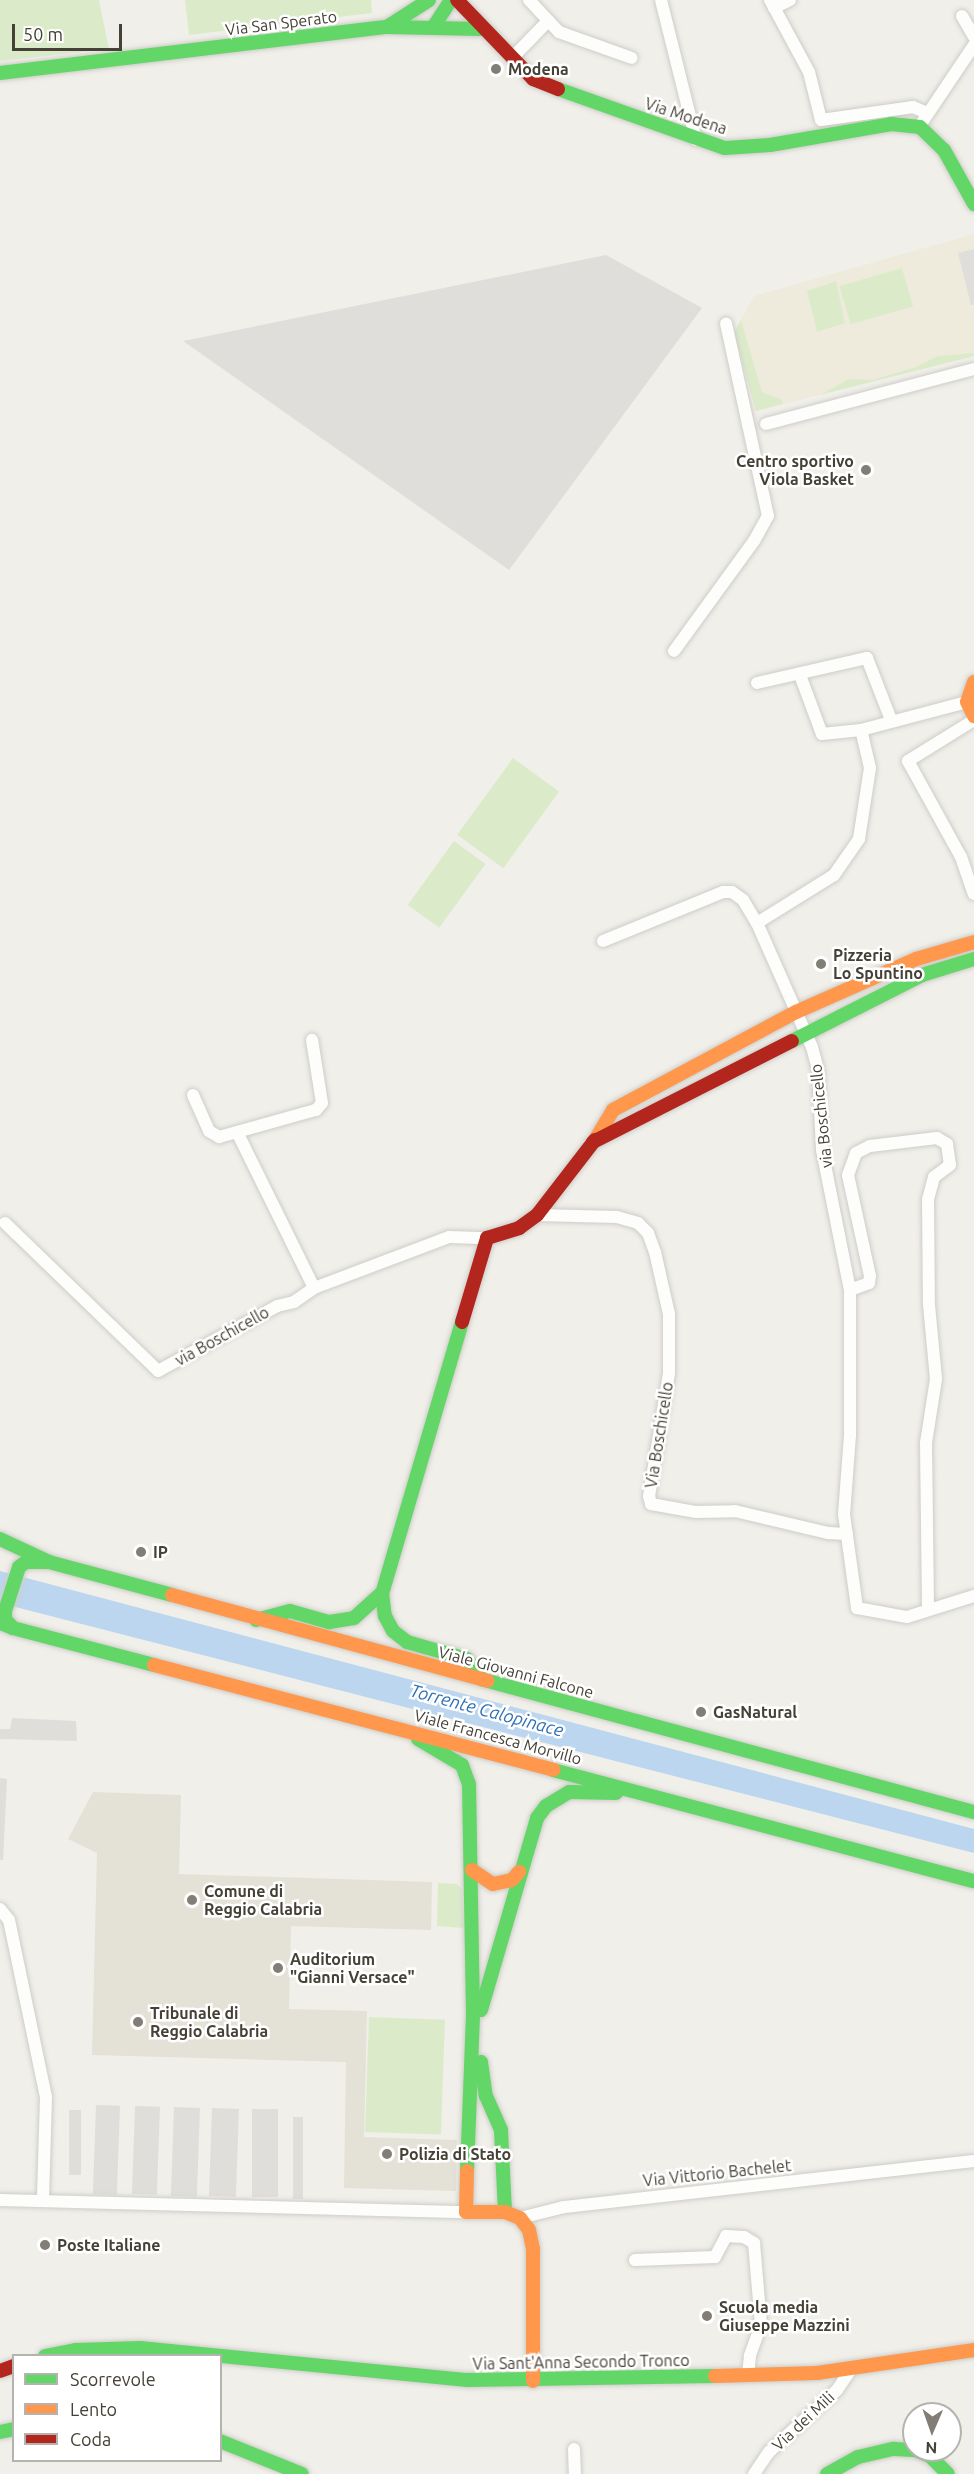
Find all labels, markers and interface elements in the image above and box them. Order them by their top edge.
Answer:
street label: Via San Sperato [224,7,338,39]
scale bar [15,12,124,50]
text: 50 m [23,24,63,44]
place label: Modena [508,59,569,79]
marker: Modena [489,62,503,76]
street label: Via Modena [642,94,730,138]
place label: Centro sportivo Viola Basket [736,451,854,489]
marker: Centro sportivo Viola Basket [859,463,873,477]
place label: Pizzeria Lo Spuntino [833,945,923,983]
marker: Pizzeria Lo Spuntino [814,957,828,971]
street label: via Boschicello [806,1063,836,1169]
street label: via Boschicello [172,1302,272,1370]
street label: Via Boschicello [641,1380,677,1490]
place label: IP [153,1542,168,1562]
marker: IP [134,1545,148,1559]
street label: Viale Giovanni Falcone [436,1642,596,1702]
water label: Torrente Calopinace [408,1679,566,1741]
place label: GasNatural [713,1702,797,1722]
street label: Viale Francesca Morvillo [412,1705,584,1769]
marker: GasNatural [694,1705,708,1719]
place label: Comune di Reggio Calabria [204,1881,322,1919]
marker: Comune di Reggio Calabria [185,1893,199,1907]
place label: Auditorium "Gianni Versace" [290,1949,415,1987]
marker: Auditorium "Gianni Versace" [271,1961,285,1975]
place label: Tribunale di Reggio Calabria [150,2003,268,2041]
marker: Tribunale di Reggio Calabria [131,2015,145,2029]
place label: Polizia di Stato [399,2144,511,2164]
marker: Polizia di Stato [380,2147,394,2161]
street label: Via Vittorio Bachelet [642,2156,792,2190]
place label: Poste Italiane [57,2235,160,2255]
marker: Poste Italiane [38,2238,52,2252]
place label: Scuola media Giuseppe Mazzini [719,2297,850,2335]
marker: Scuola media Giuseppe Mazzini [700,2309,714,2323]
street label: Via Sant'Anna Secondo Tronco [472,2351,690,2373]
legend [12,2354,222,2462]
text: Scorrevole [70,2369,156,2389]
street label: Via dei Mili [768,2387,838,2455]
text: Lento [70,2399,117,2419]
north arrow [902,2402,962,2462]
text: Coda [70,2429,111,2449]
text: N [925,2439,938,2457]

